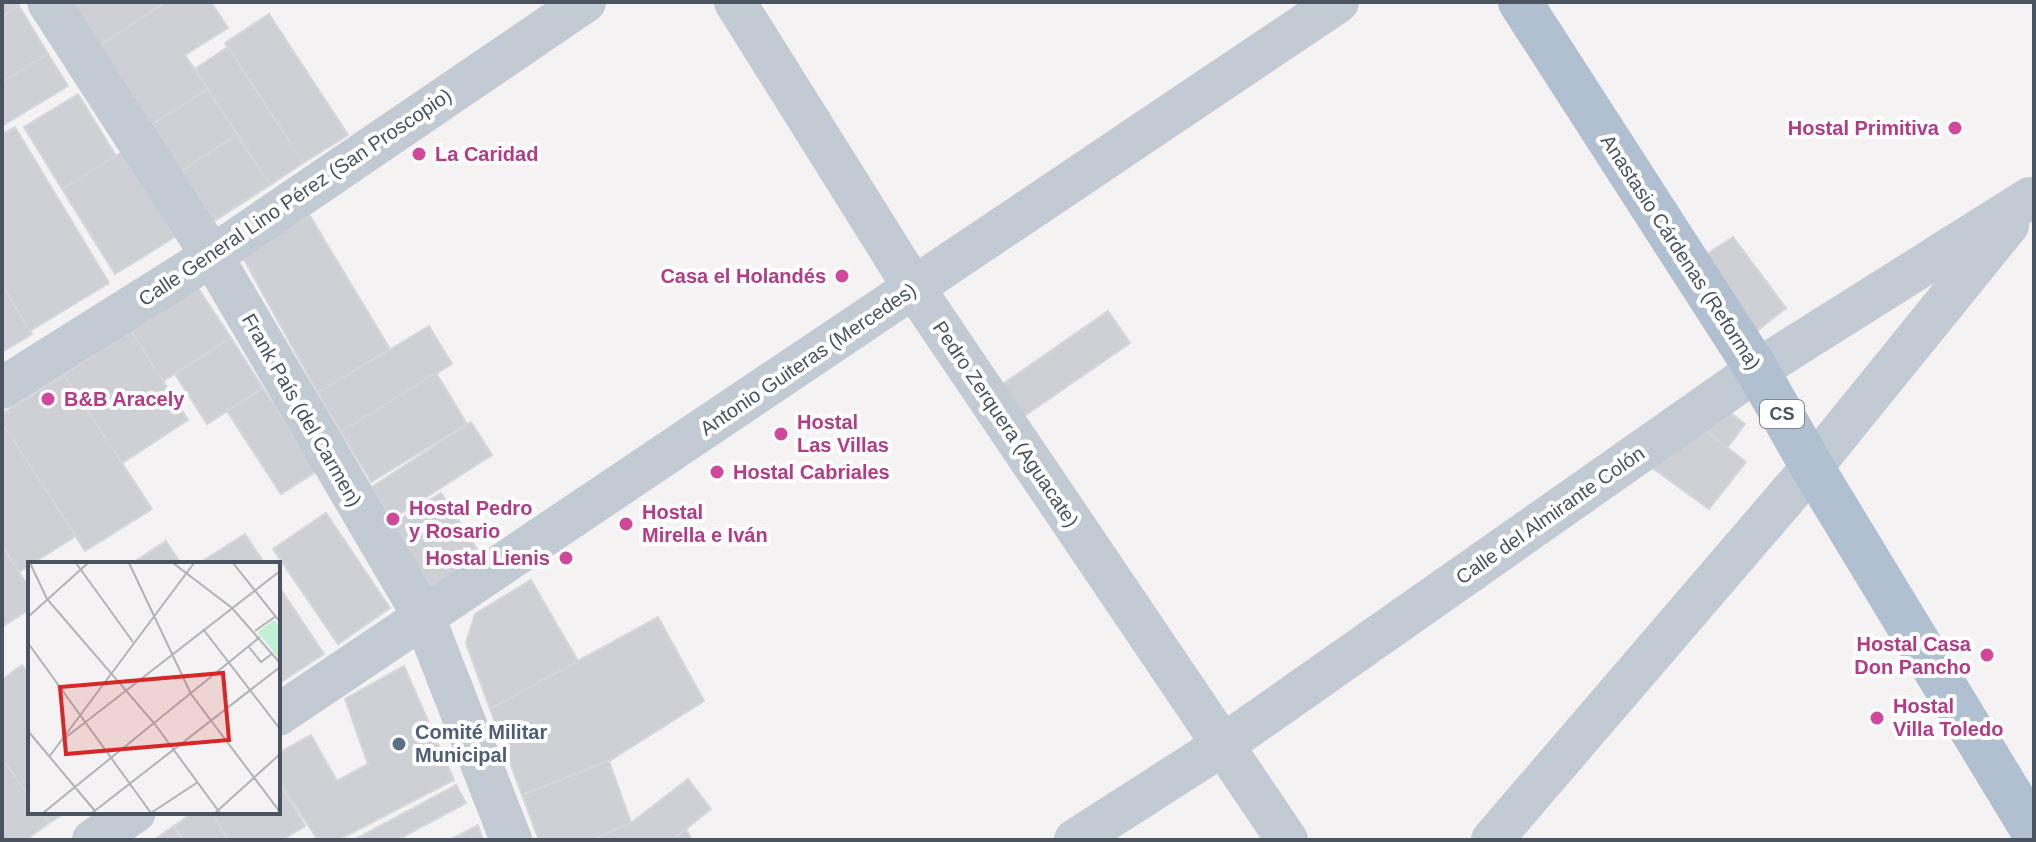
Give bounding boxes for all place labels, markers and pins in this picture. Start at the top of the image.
place label: Hostal Primitiva [1788,117,1940,139]
marker: Hostal Primitiva [1946,119,1964,137]
place label: La Caridad [435,143,538,165]
marker: La Caridad [410,145,428,163]
place label: Casa el Holandés [660,265,826,287]
marker: Casa el Holandés [833,267,851,285]
place label: B&B Aracely [64,388,185,410]
marker: B&B Aracely [39,390,57,408]
place label: Hostal Las Villas [797,411,889,456]
marker: Hostal Las Villas [772,425,790,443]
place label: Hostal Cabriales [733,461,890,483]
marker: Hostal Cabriales [708,463,726,481]
place label: Hostal Pedro y Rosario [409,497,532,542]
place label: Hostal Mirella e Iván [642,501,768,546]
marker: Hostal Pedro y Rosario [384,510,402,528]
marker: Hostal Mirella e Iván [617,515,635,533]
place label: Hostal Lienis [426,547,550,569]
marker: Hostal Lienis [557,549,575,567]
place label: Hostal Casa Don Pancho [1854,633,1972,678]
marker: Hostal Casa Don Pancho [1978,646,1996,664]
place label: Hostal Villa Toledo [1893,695,2003,740]
marker: Hostal Villa Toledo [1868,709,1886,727]
place label: Comité Militar Municipal [415,721,547,766]
marker: Comité Militar Municipal [390,735,408,753]

